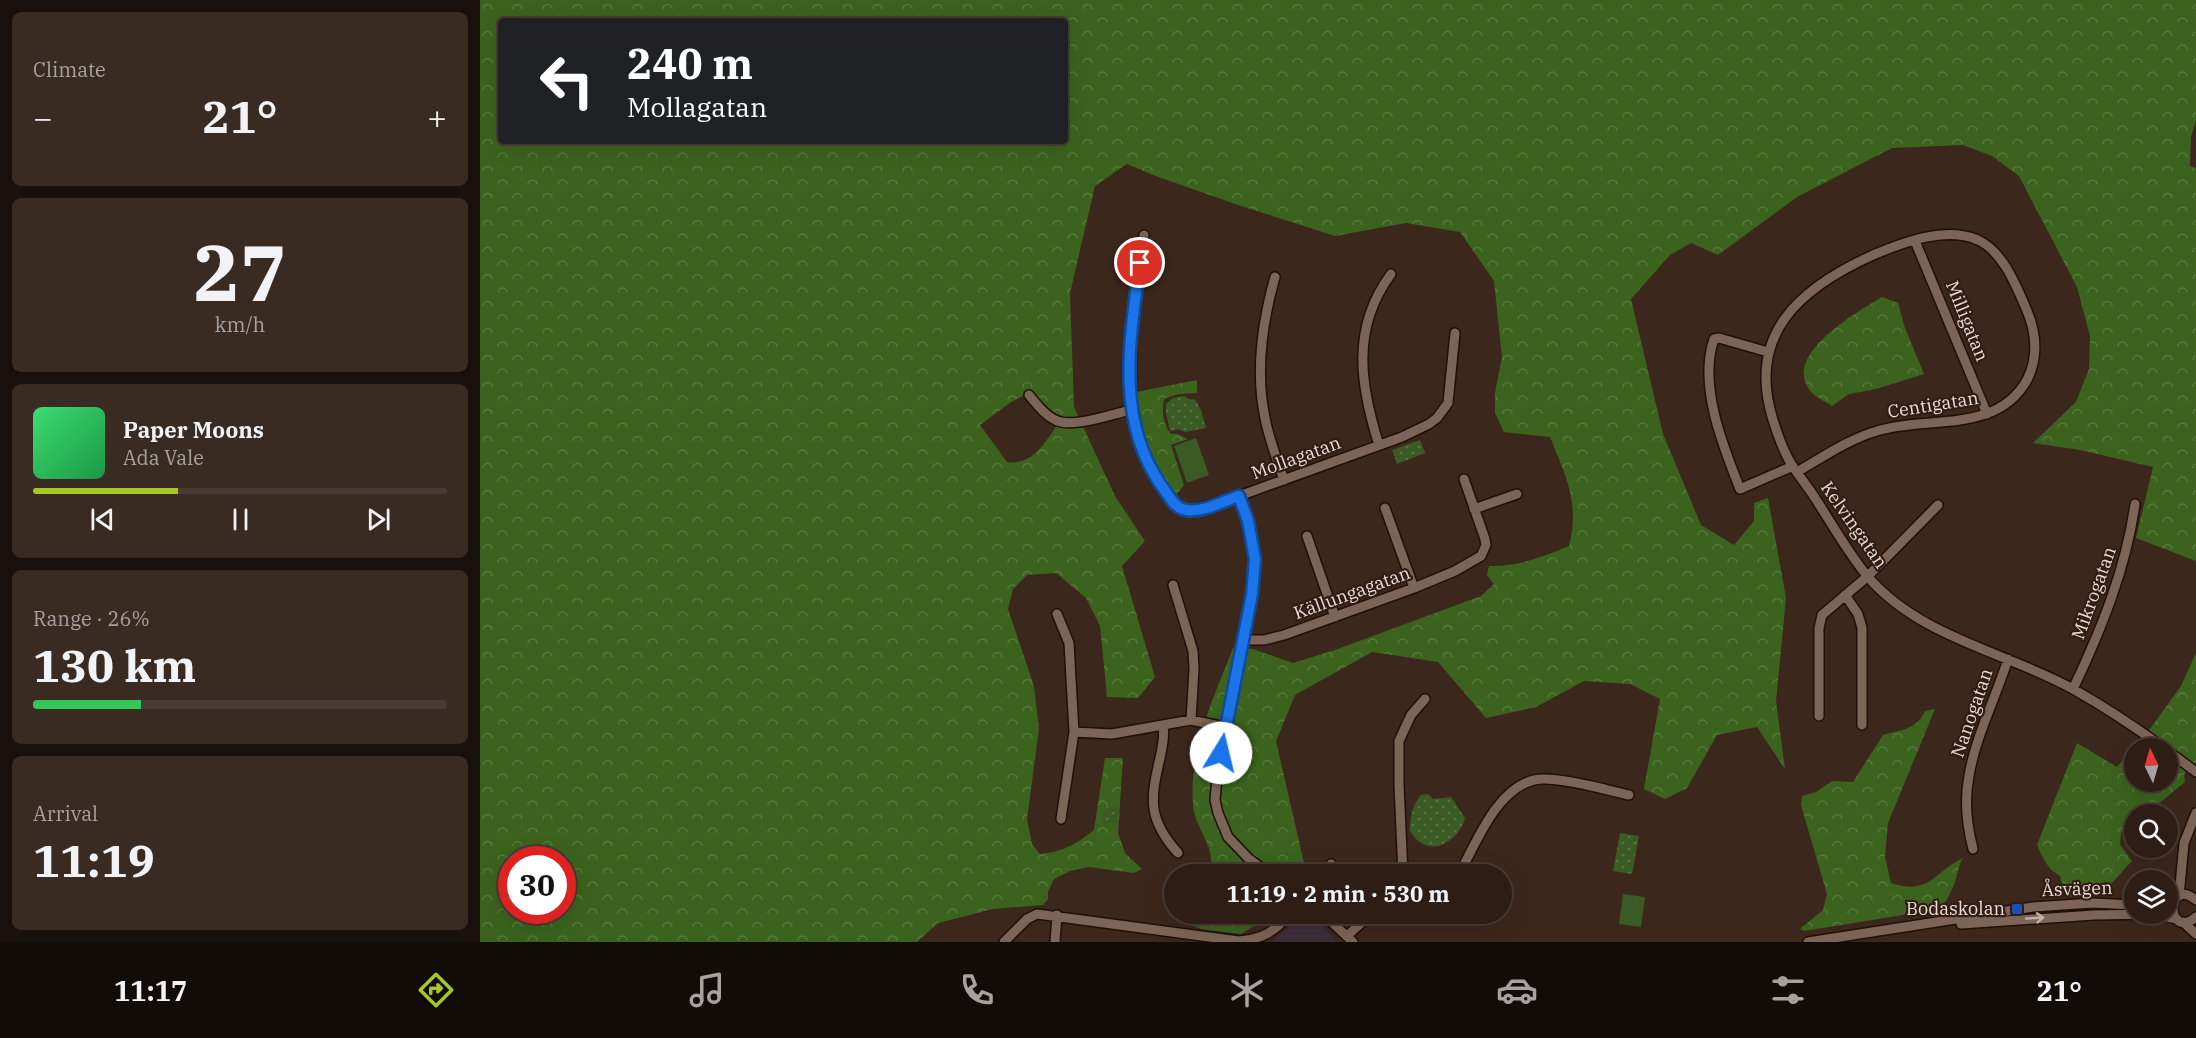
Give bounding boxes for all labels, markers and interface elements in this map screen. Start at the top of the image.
text: 240 m [627,36,753,91]
icon: left [528,42,606,120]
text: Climate [33,56,106,83]
text: 21° [202,87,278,145]
text: Mollagatan [627,89,767,124]
text: − [33,96,53,139]
text: + [427,96,447,139]
text: 27 [193,221,287,322]
pin [1114,237,1165,288]
icon: arrive [1123,246,1156,279]
street label: Milligatan [1941,277,1994,364]
text: km/h [215,311,265,338]
street label: Centigatan [1886,386,1980,423]
text: Paper Moons [123,415,264,444]
street label: Mollagatan [1248,431,1344,484]
text: Ada Vale [123,444,204,471]
street label: Kelvingatan [1816,477,1893,573]
icon: previous [86,503,119,536]
icon: pause [224,503,257,536]
icon: next [362,503,395,536]
street label: Mikrogatan [2066,543,2121,642]
street label: Källungagatan [1290,561,1413,624]
text: Range · 26% [33,605,150,632]
text: 130 km [33,636,196,694]
street label: Nanogatan [1946,665,1997,760]
position arrow [1189,721,1253,785]
north arrow [2124,738,2178,792]
map controls [2124,738,2178,924]
text: Arrival [33,800,98,827]
button: search [2124,804,2178,858]
text: 11:19 [33,831,155,889]
speed limit sign: 30 [498,846,576,924]
button: layers [2124,870,2178,924]
street label: Åsvägen [2041,875,2113,901]
text: 11:19 · 2 min · 530 m [1226,879,1450,908]
place label: Bodaskolan [1906,897,2005,920]
marker: Bodaskolan [2010,902,2024,916]
one-way arrow [2024,912,2044,923]
icon: directions [415,969,457,1011]
icon: music [686,969,728,1011]
icon: phone [956,969,998,1011]
icon: climate [1226,969,1268,1011]
icon: car [1496,969,1538,1011]
icon: filters [1767,969,1809,1011]
text: 11:17 [114,973,187,1008]
text: 21° [2037,973,2082,1008]

